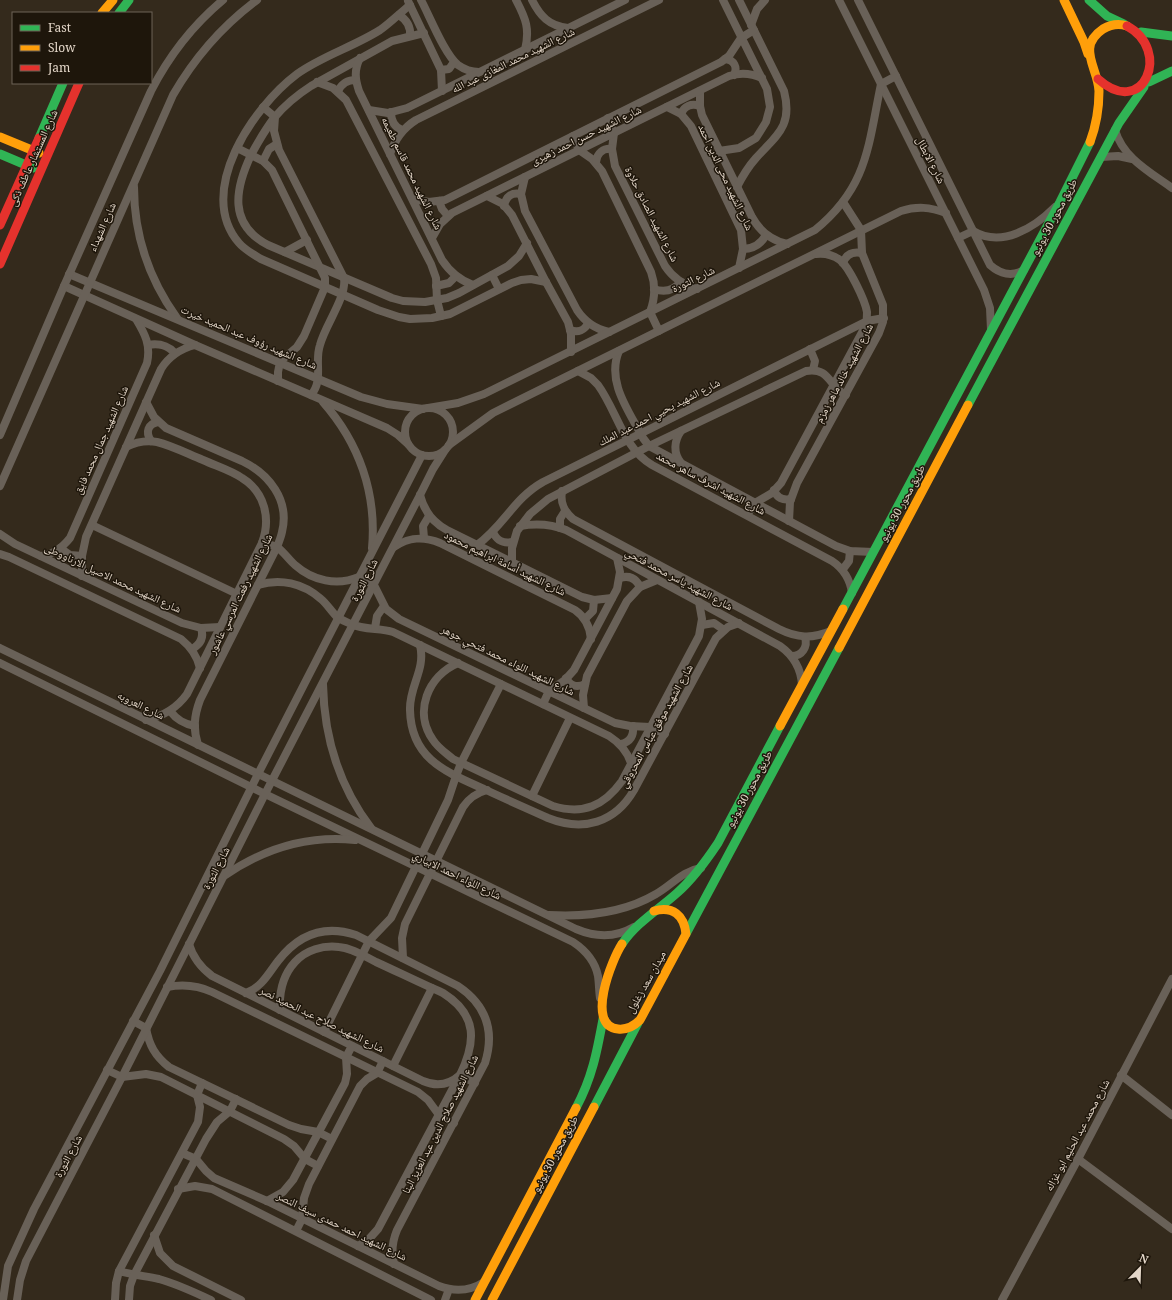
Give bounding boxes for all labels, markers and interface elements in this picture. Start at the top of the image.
legend [12,12,152,84]
text: Fast [48,19,71,40]
street label: شارع الشهيد محمد المغازى عبد الله [449,23,579,100]
text: Slow [48,39,76,60]
text: Jam [47,59,70,80]
street label: شارع الشهيد حسن احمد زهيرى [528,101,645,171]
street label: شارع المستشار عاطف ذكى [4,107,64,210]
street label: شارع الشهيد محمد قاسم طعيمه [375,114,446,234]
street label: شارع الشهيد محى الدين احمد [692,121,758,234]
street label: شارع الابطال [910,134,950,188]
street label: شارع الشهيد الصادق حلاوة [618,164,683,266]
street label: طريق محور 30 يونيو [1027,176,1084,260]
street label: شارع الشهداء [84,200,123,255]
street label: شارع الثورة [669,262,719,299]
street label: شارع الشهيد رؤوف عبد الحميد خيرت [177,301,320,376]
street label: شارع الشهيد خالد ماهر زمزم [811,320,880,427]
street label: شارع الشهيد يحيي احمد عبد الملك [595,374,724,452]
street label: شارع الشهيد جمال محمد فايق [70,383,135,498]
street label: شارع الشهيد اشرف ساهر محمد [652,447,769,521]
street label: طريق محور 30 يونيو [875,462,932,546]
street label: شارع الشهيد أسامة ابراهيم محمود [440,527,569,602]
street label: شارع الشهيد رفعت المرسي عاشور [203,531,279,659]
street label: شارع الشهيد محمد الاصيل الارناووطى [41,539,184,620]
street label: شارع الشهيد ياسر محمد فتحي [621,544,736,617]
street label: شارع الثورة [346,556,384,606]
street label: شارع الشهيد اللواء محمد فتحي جوهر [436,620,577,702]
street label: شارع الشهيد موفق عباس المحروقي [615,661,699,792]
street label: شارع العروبه [114,687,167,726]
street label: طريق محور 30 يونيو [722,748,779,832]
street label: شارع الثورة [198,844,236,894]
street label: شارع اللواء احمد الابياري [409,847,504,906]
street label: ميدان سعد زغلول [622,948,672,1018]
street label: شارع الشهيد صلاح عبد الحميد نصر [255,981,387,1059]
street label: شارع الشهيد صلاح الدين عبد العزيز البنا [398,1052,485,1198]
street label: شارع محمد عبد الحليم ابو غزاله [1041,1076,1116,1195]
street label: طريق محور 30 يونيو [528,1113,585,1197]
street label: شارع الثورة [50,1132,89,1182]
street label: شارع الشهيد احمد حمدى سيف النصر [272,1187,410,1267]
north arrow [1120,1248,1160,1288]
text: N [1136,1250,1151,1271]

